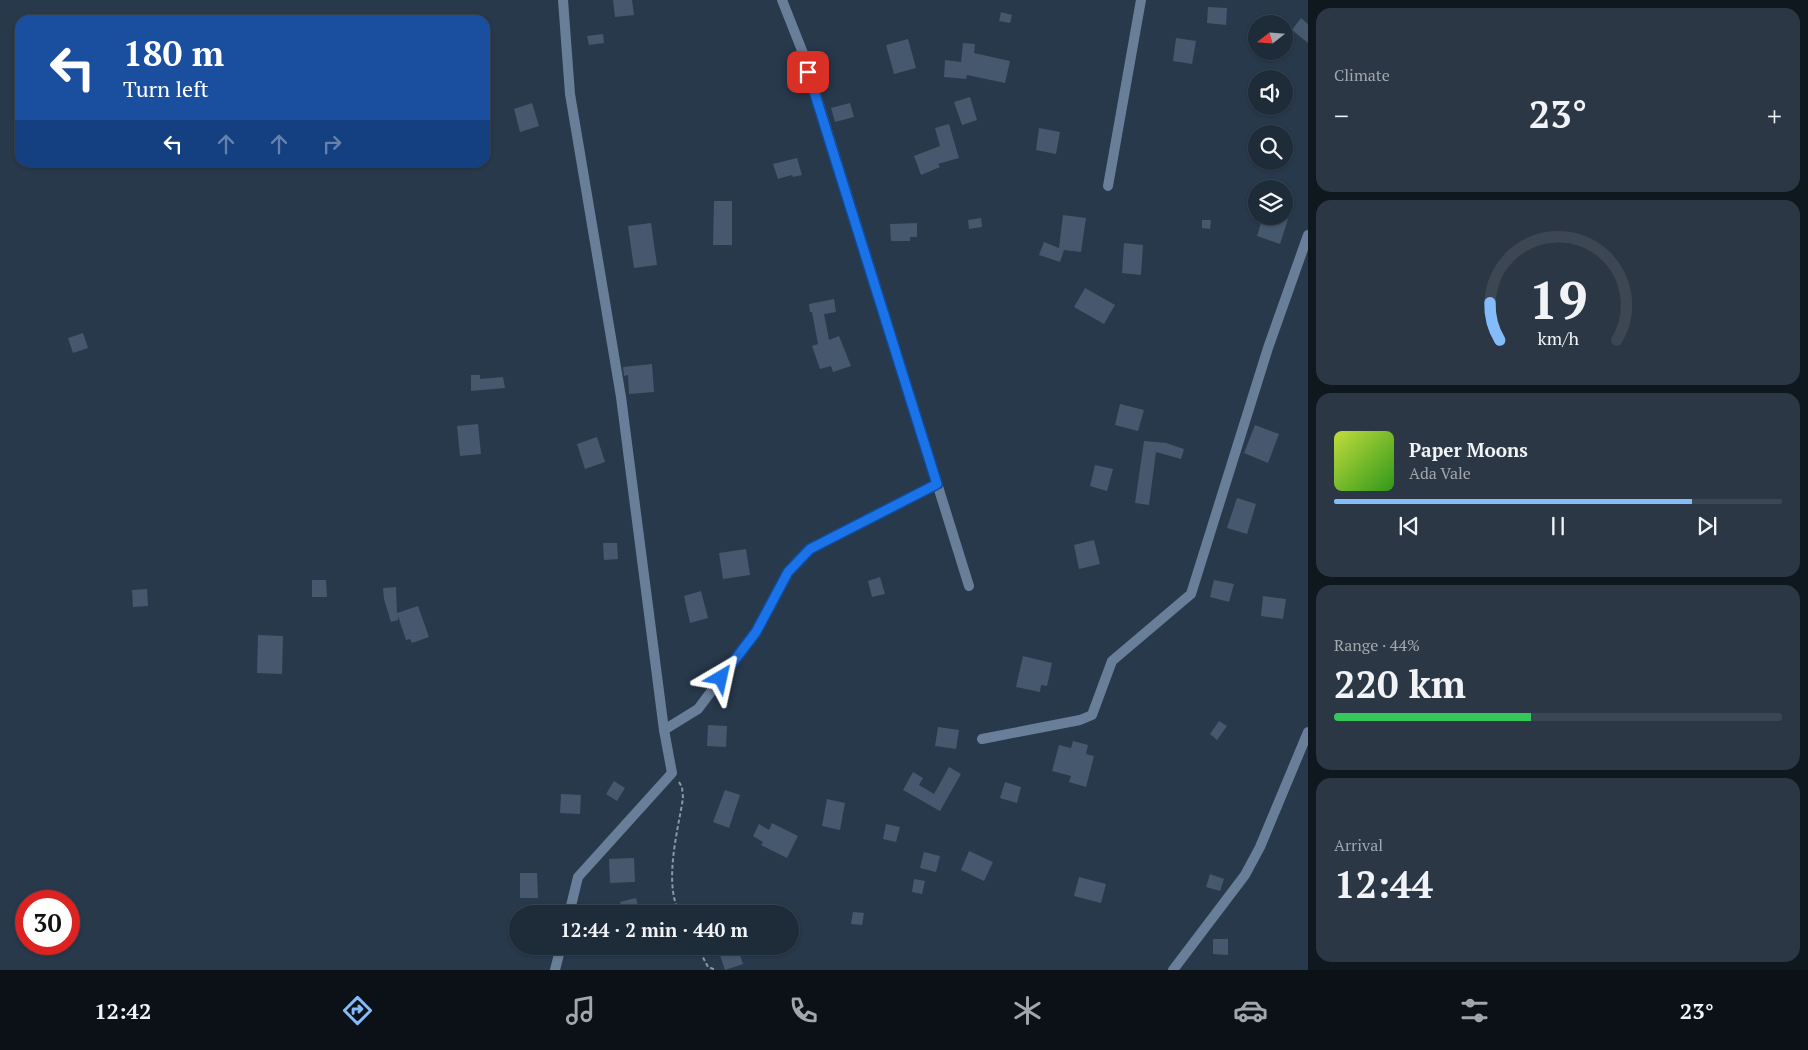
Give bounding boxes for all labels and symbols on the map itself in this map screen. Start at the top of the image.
north arrow [1248,15,1292,60]
pin [787,51,829,93]
position arrow [694,651,746,703]
speed limit sign: 30 [15,890,80,955]

